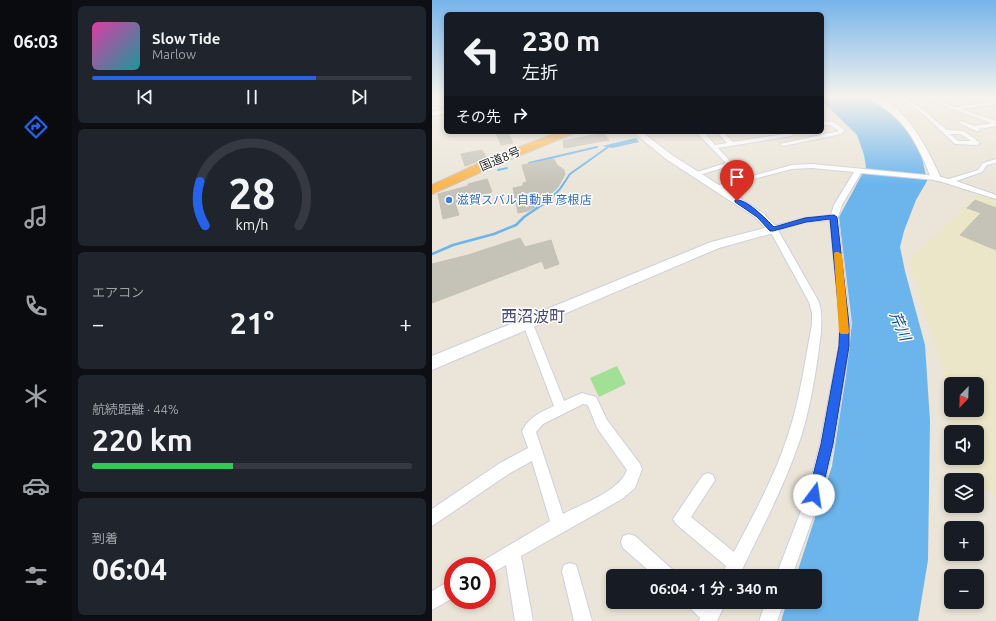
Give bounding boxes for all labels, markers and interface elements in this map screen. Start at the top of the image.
text: 230 m [522,25,600,56]
icon: left [456,28,508,80]
text: Slow Tide [152,30,220,47]
text: 06:03 [13,31,59,51]
text: Marlow [152,47,196,61]
text: 左折 [522,62,558,82]
icon: previous [134,86,156,108]
icon: pause [241,86,263,108]
icon: next [348,86,370,108]
icon: right [509,104,531,126]
text: その先 [456,108,501,125]
icon: directions [22,113,50,141]
street label: 国道8号 [478,144,522,173]
pin [720,160,754,201]
icon: arrive [726,166,748,188]
text: 28 [229,169,275,216]
place label: 滋賀スバル自動車 彦根店 [457,193,592,206]
marker: 滋賀スバル自動車 彦根店 [444,195,454,205]
icon: music [22,203,50,231]
text: km/h [236,216,268,232]
text: エアコン [92,285,144,299]
icon: phone [22,292,50,320]
text: 21° [230,306,274,340]
district label: 西沼波町 [501,307,565,325]
water label: 芹川 [887,309,915,345]
text: − [92,311,104,336]
text: + [400,311,412,336]
north arrow [944,377,984,417]
map controls [944,377,984,609]
icon: climate [22,382,50,410]
text: 航続距離 · 44% [92,402,179,416]
text: 220 km [92,423,193,457]
button: sound [944,425,984,465]
icon: car [22,472,50,500]
button: layers [944,473,984,513]
position arrow [793,474,835,516]
button: + [944,521,984,561]
text: 到着 [92,531,118,545]
text: 06:04 [92,552,167,586]
speed limit sign: 30 [444,557,496,609]
icon: filters [22,562,50,590]
button: − [944,569,984,609]
text: 06:04 · 1 分 · 340 m [650,580,778,597]

